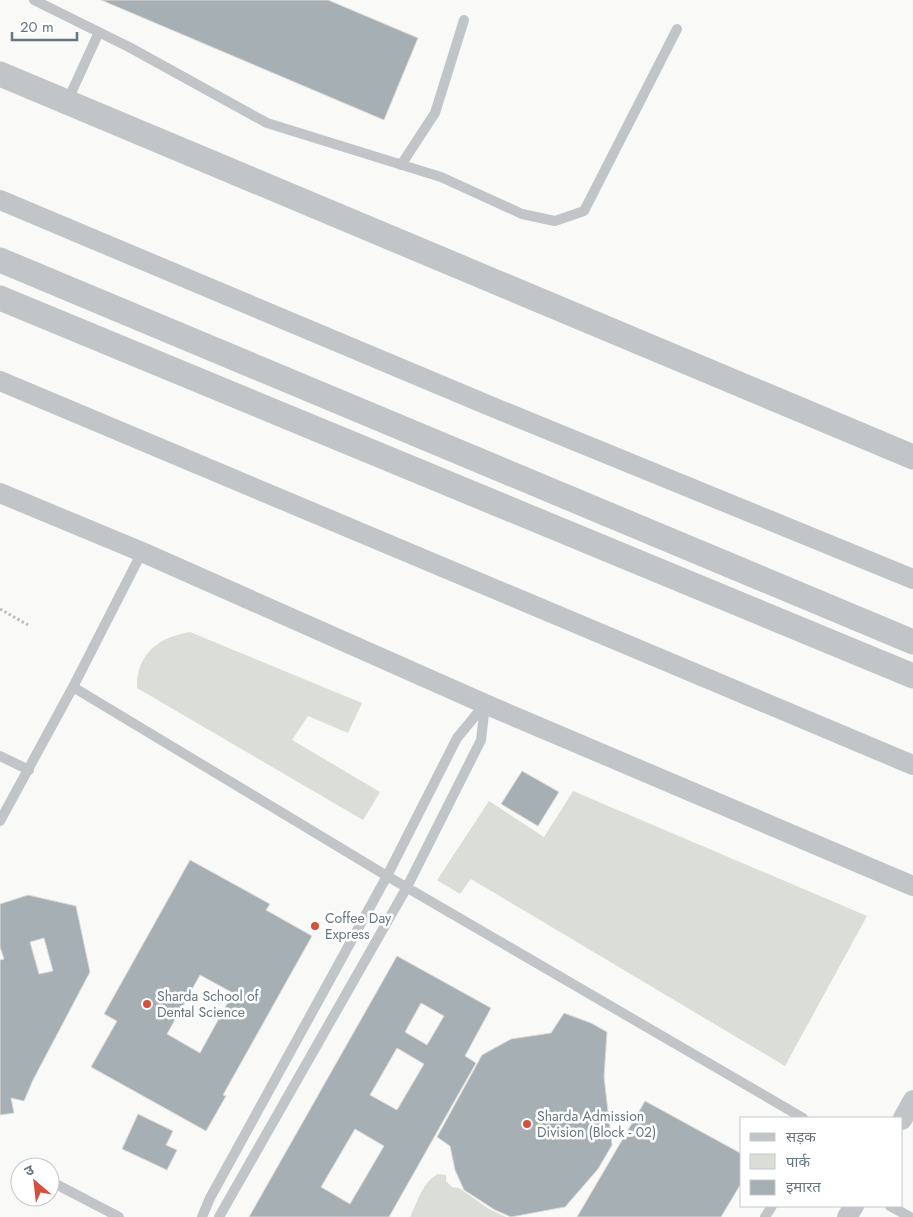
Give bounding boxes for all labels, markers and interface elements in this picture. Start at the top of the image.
scale bar [12,10,78,42]
text: 20 m [20,16,54,38]
place label: Coffee Day Express [325,908,392,944]
marker: Coffee Day Express [309,920,321,932]
place label: Sharda School of Dental Science [157,986,260,1022]
marker: Sharda School of Dental Science [141,998,153,1010]
place label: Sharda Admission Division (Block - 02) [537,1106,656,1142]
legend [740,1117,903,1207]
marker: Sharda Admission Division (Block - 02) [521,1118,533,1130]
text: सड़क [786,1126,816,1148]
text: पार्क [786,1151,810,1173]
north arrow [10,1157,60,1207]
text: उ [21,1159,38,1181]
text: इमारत [786,1176,821,1198]

